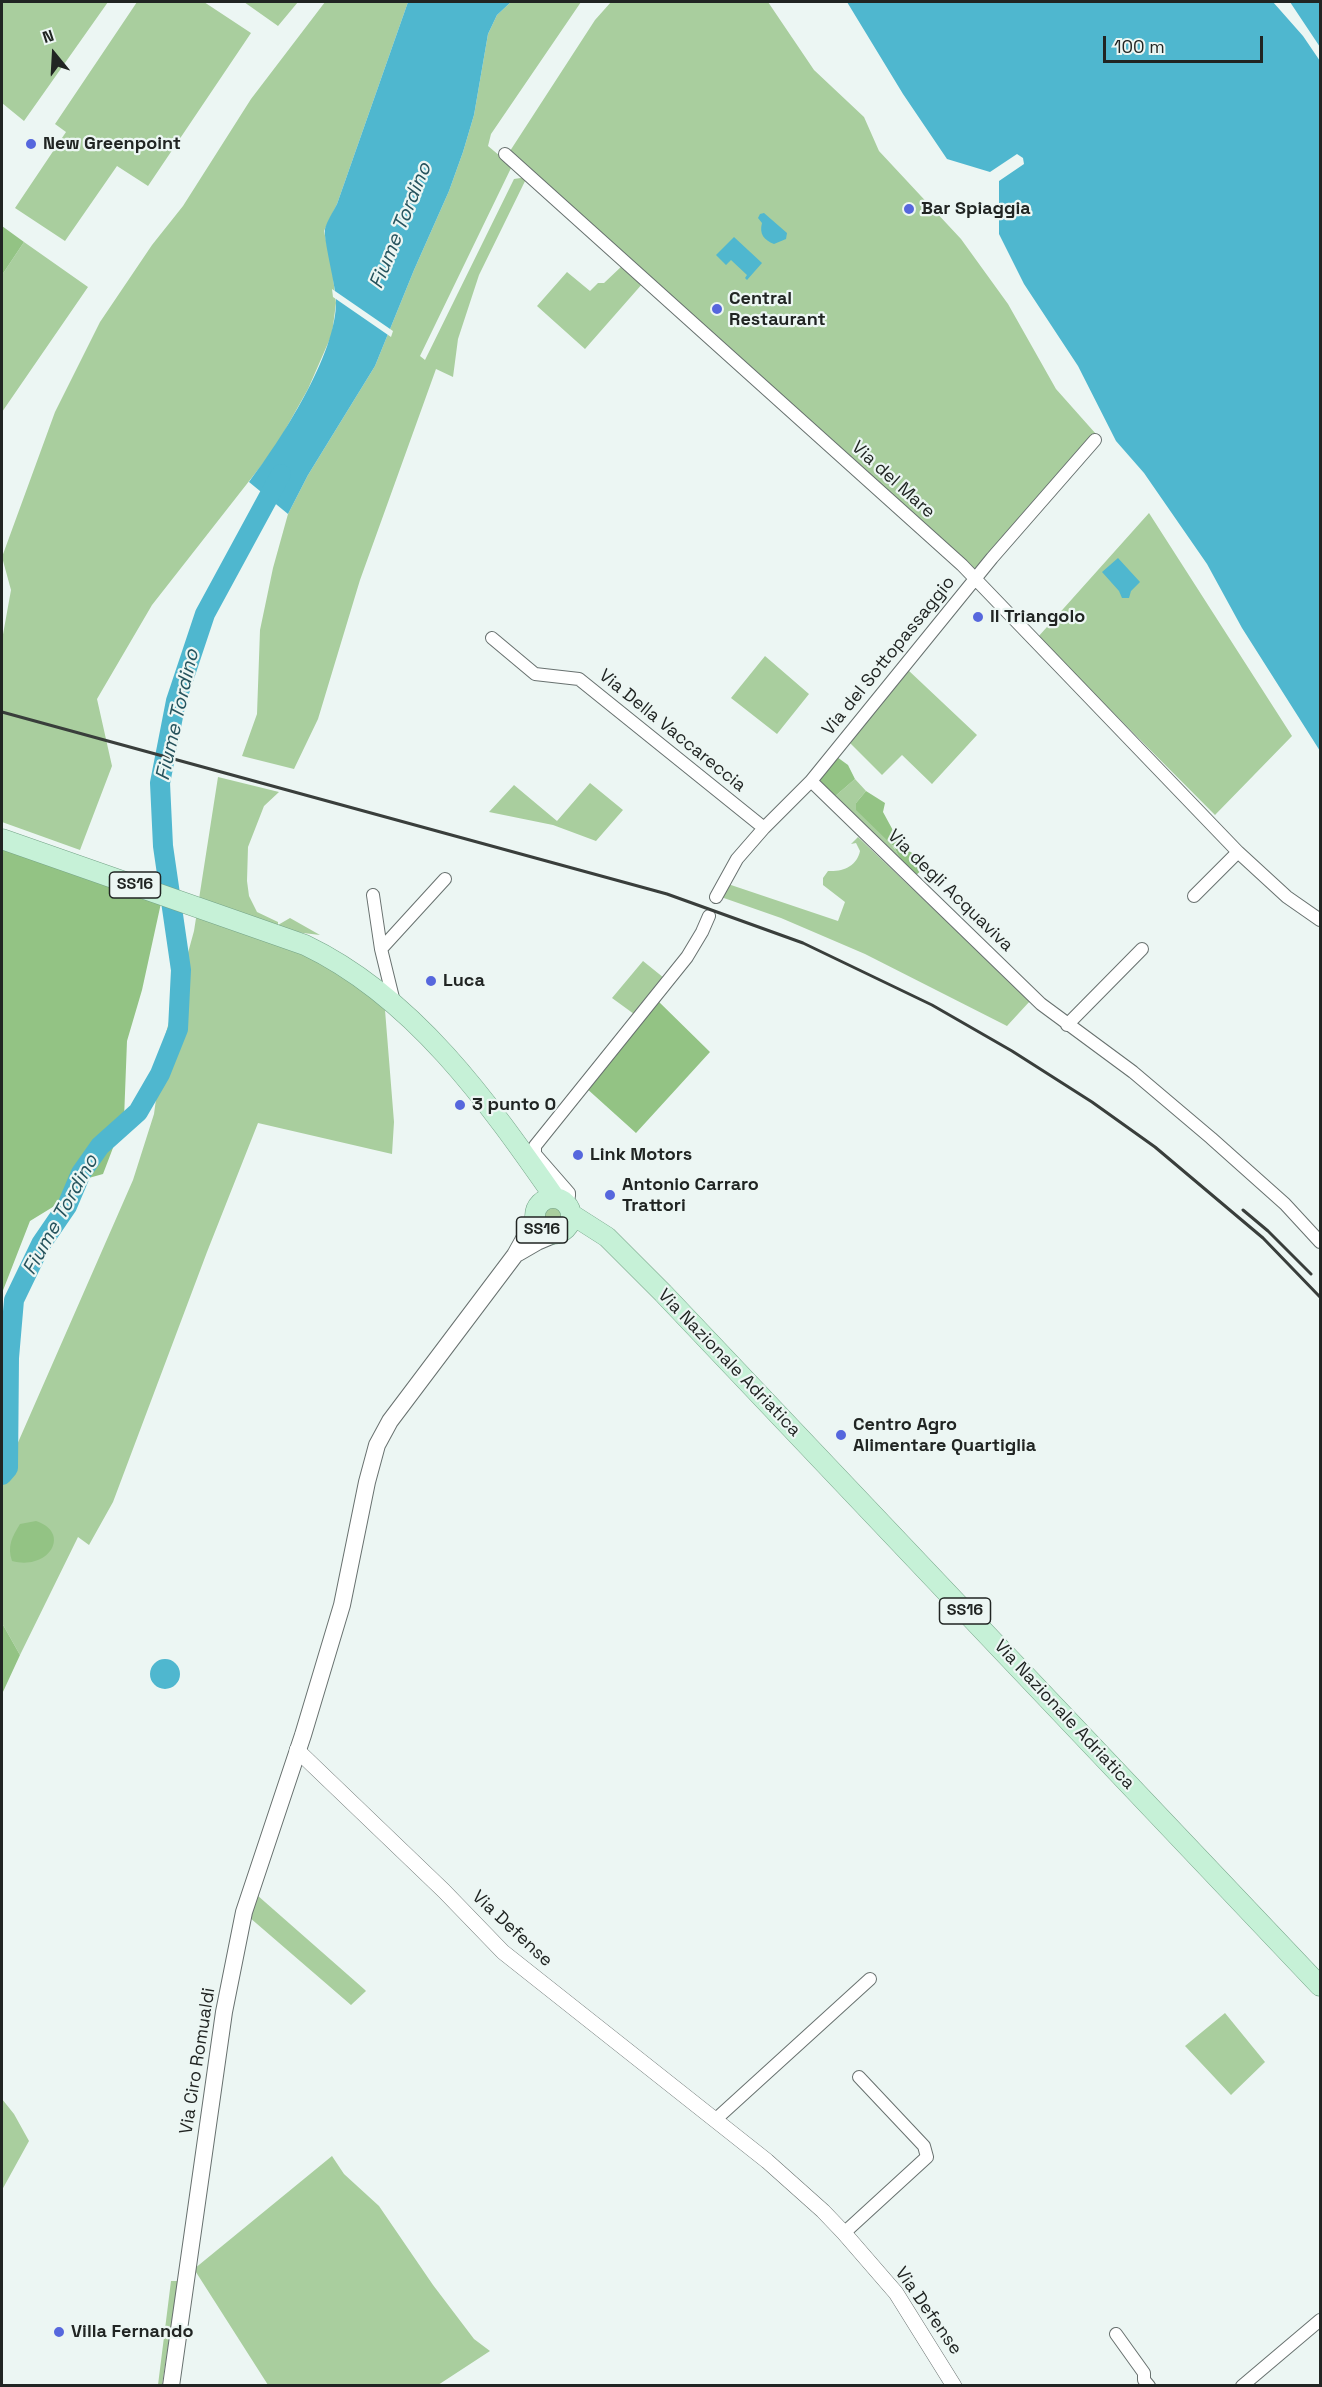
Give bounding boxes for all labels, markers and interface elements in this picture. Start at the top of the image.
north arrow [24,24,84,84]
scale bar [1106,24,1266,62]
text: N [40,25,57,48]
text: 100 m [1114,35,1165,58]
place label: New Greenpoint [43,133,181,155]
marker: New Greenpoint [24,137,38,151]
water label: Fiume Tordino [365,159,437,293]
place label: Bar Spiaggia [921,198,1031,220]
marker: Bar Spiaggia [902,202,916,216]
place label: Central Restaurant [729,288,826,330]
marker: Central Restaurant [710,302,724,316]
street label: Via del Mare [847,437,939,523]
street label: Via del Sottopassaggio [818,572,960,740]
place label: Il Triangolo [990,606,1085,628]
marker: Il Triangolo [971,610,985,624]
water label: Fiume Tordino [151,647,205,783]
street label: Via Della Vaccareccia [594,665,750,797]
street label: Via degli Acquaviva [883,825,1017,957]
road number: SS16 [110,872,160,898]
place label: Luca [443,970,485,992]
marker: Luca [424,974,438,988]
place label: 3 punto 0 [472,1094,556,1116]
marker: 3 punto 0 [453,1098,467,1112]
place label: Link Motors [590,1144,692,1166]
marker: Link Motors [571,1148,585,1162]
water label: Fiume Tordino [18,1151,104,1279]
place label: Antonio Carraro Trattori [622,1174,759,1216]
marker: Antonio Carraro Trattori [603,1188,617,1202]
road number: SS16 [516,1217,568,1243]
street label: Via Nazionale Adriatica [653,1285,805,1441]
place label: Centro Agro Alimentare Quartiglia [853,1414,1036,1456]
marker: Centro Agro Alimentare Quartiglia [834,1428,848,1442]
road number: SS16 [940,1598,990,1624]
street label: Via Nazionale Adriatica [989,1636,1139,1794]
street label: Via Defense [467,1886,557,1972]
street label: Via Ciro Romualdi [176,1986,220,2136]
street label: Via Defense [890,2263,966,2359]
place label: Villa Fernando [71,2321,194,2343]
marker: Villa Fernando [52,2325,66,2339]

